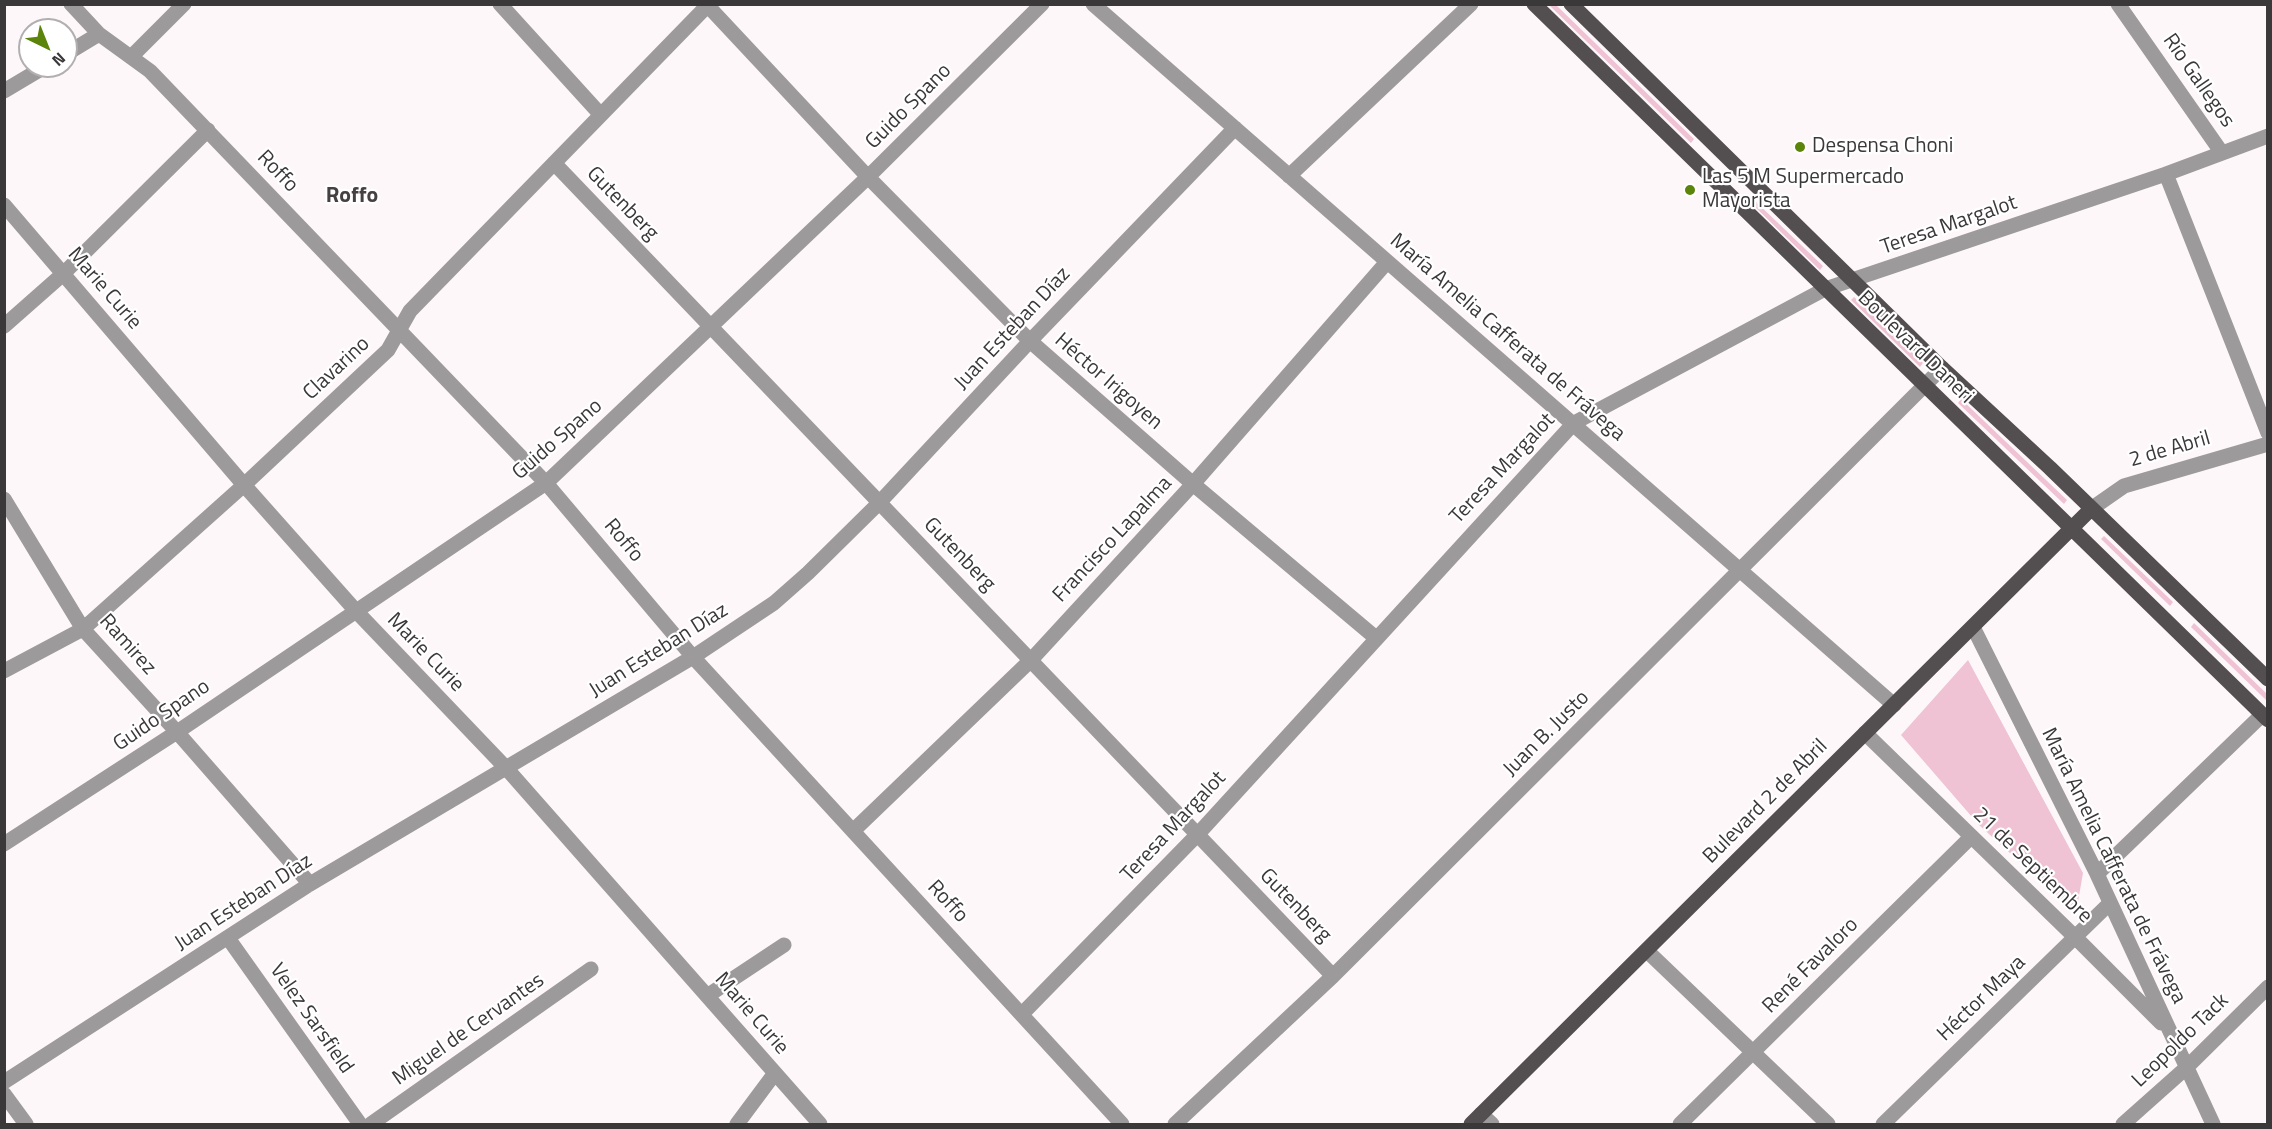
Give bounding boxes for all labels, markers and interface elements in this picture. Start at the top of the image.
north arrow [18,18,78,78]
street label: Río Gallegos [2157,29,2239,133]
text: N [47,47,71,72]
street label: Guido Spano [861,59,957,155]
place label: Despensa Choni [1812,134,1953,160]
marker: Despensa Choni [1793,140,1807,154]
street label: Roffo [251,146,303,198]
street label: Gutenberg [581,162,663,246]
place label: Las 5 M Supermercado Mayorista [1702,165,1904,215]
marker: Las 5 M Supermercado Mayorista [1683,183,1697,197]
district label: Roffo [326,184,378,210]
street label: Teresa Margalot [1878,191,2020,261]
street label: María Amelia Cafferata de Frávega [1384,229,1630,447]
street label: Marie Curie [62,243,146,335]
street label: Juan Esteban Díaz [950,262,1076,396]
street label: Boulevard Daneri [1852,286,1978,410]
street label: Héctor Irigoyen [1049,328,1167,436]
street label: Clavarino [299,332,375,406]
street label: Guido Spano [508,394,608,486]
street label: Teresa Margalot [1445,408,1561,530]
street label: 2 de Abril [2127,426,2213,474]
street label: Francisco Lapalma [1048,472,1178,608]
street label: Gutenberg [918,513,1000,597]
street label: Roffo [598,514,648,568]
street label: Juan Esteban Díaz [585,598,733,704]
street label: Marie Curie [381,608,469,698]
street label: Ramirez [93,610,161,680]
street label: Guido Spano [109,675,215,757]
street label: Juan B. Justo [1499,686,1595,782]
street label: María Amelia Cafferata de Frávega [2035,724,2191,1008]
street label: Bulevard 2 de Abril [1699,735,1833,869]
street label: Teresa Margalot [1116,766,1232,888]
street label: 21 de Septiembre [1967,803,2097,929]
street label: Juan Esteban Díaz [171,849,317,957]
street label: Gutenberg [1254,864,1336,948]
street label: Roffo [921,876,973,928]
street label: René Favaloro [1758,913,1864,1019]
street label: Héctor Maya [1933,951,2031,1047]
street label: Velez Sarsfield [264,959,358,1079]
street label: Miguel de Cervantes [388,968,550,1092]
street label: Marie Curie [709,968,793,1060]
street label: Leopoldo Tack [2128,989,2234,1093]

